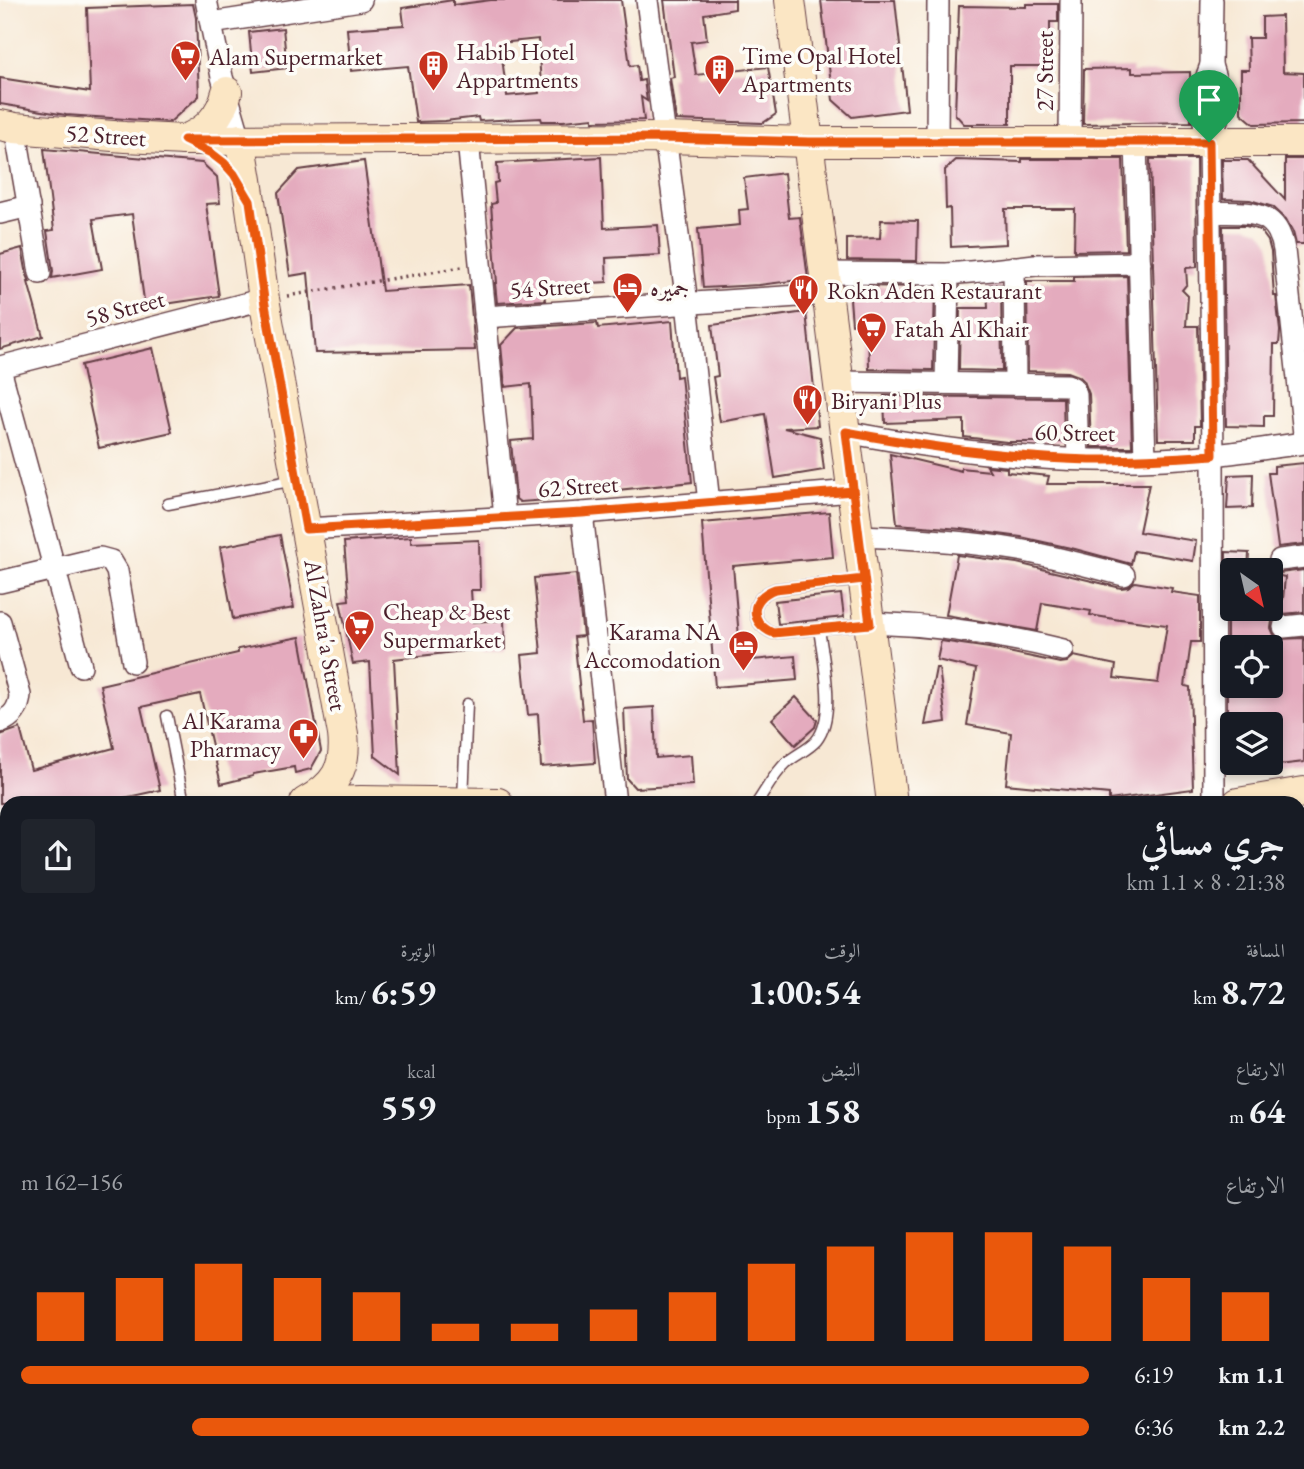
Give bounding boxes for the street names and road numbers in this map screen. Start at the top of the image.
street label: 27 Street [1029,30,1060,111]
street label: 52 Street [65,117,148,153]
street label: 54 Street [509,269,592,305]
street label: 58 Street [82,282,168,333]
street label: 60 Street [1034,416,1116,448]
street label: 62 Street [537,468,620,504]
street label: Al Zahra'a Street [297,556,355,714]

